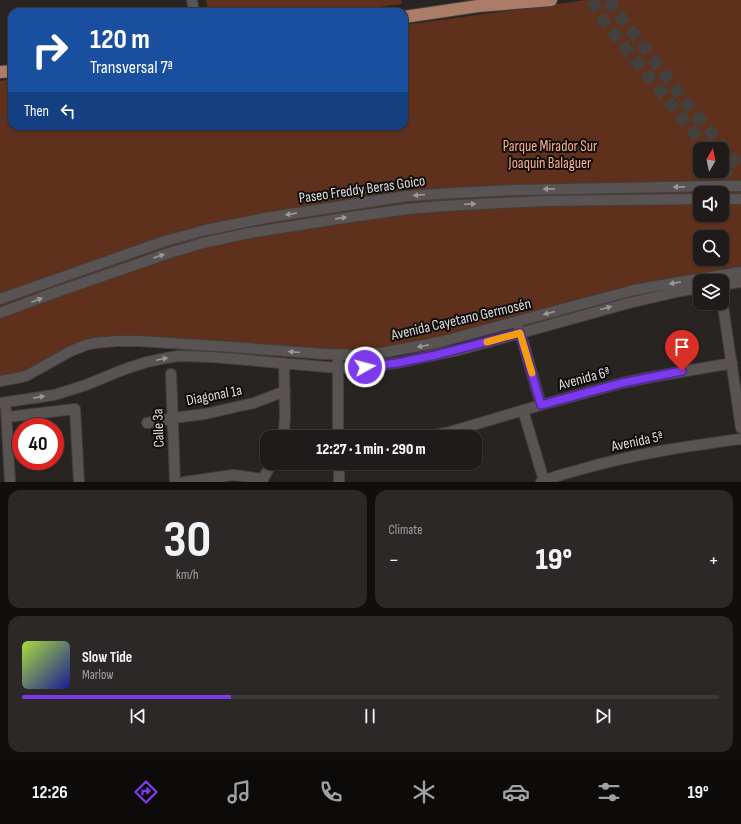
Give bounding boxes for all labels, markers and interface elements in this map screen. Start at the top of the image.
text: 120 m [90,23,150,56]
icon: right [24,24,76,76]
text: Transversal 7ª [90,57,173,78]
icon: left [57,100,79,122]
text: Then [24,102,49,121]
park label: Parque Mirador Sur Joaquín Balaguer [503,137,598,173]
north arrow [693,142,729,178]
map controls [693,142,729,310]
street label: Paseo Freddy Beras Goico [298,171,426,208]
one-way arrow [672,184,685,190]
one-way arrow [542,186,555,192]
button: sound [693,186,729,222]
one-way arrow [413,192,425,199]
one-way arrow [464,201,477,207]
one-way arrow [285,211,297,217]
one-way arrow [335,215,347,221]
button: search [693,230,729,266]
one-way arrow [154,253,166,259]
button: layers [693,274,729,310]
one-way arrow [669,280,681,286]
street label: Avenida Cayetano Germosén [388,294,533,345]
one-way arrow [31,296,43,302]
one-way arrow [600,305,613,311]
one-way arrow [542,310,554,316]
pin [665,330,699,371]
icon: arrive [671,336,693,358]
one-way arrow [417,343,429,349]
position arrow [344,346,386,388]
one-way arrow [287,348,300,355]
one-way arrow [156,355,169,361]
street label: Avenida 6ª [555,362,612,395]
street label: Diagonal 1a [184,381,244,410]
one-way arrow [32,394,45,400]
street label: Calle 3a [148,408,169,448]
speed limit sign: 40 [12,418,64,470]
street label: Avenida 5ª [609,427,665,456]
text: 12:27 · 1 min · 290 m [316,440,426,459]
text: 30 [163,509,211,572]
text: Climate [389,522,422,538]
text: 19° [535,542,572,578]
text: − [389,547,399,574]
text: + [708,547,719,574]
text: km/h [176,567,198,583]
text: Slow Tide [82,648,132,667]
text: Marlow [82,667,114,683]
icon: previous [127,705,149,727]
icon: pause [359,705,381,727]
icon: next [592,705,614,727]
icon: directions [132,778,160,806]
icon: music [225,778,253,806]
icon: phone [317,778,345,806]
icon: climate [410,778,438,806]
icon: car [502,778,530,806]
icon: filters [595,778,623,806]
text: 12:26 [32,782,68,803]
text: 19° [687,782,709,803]

